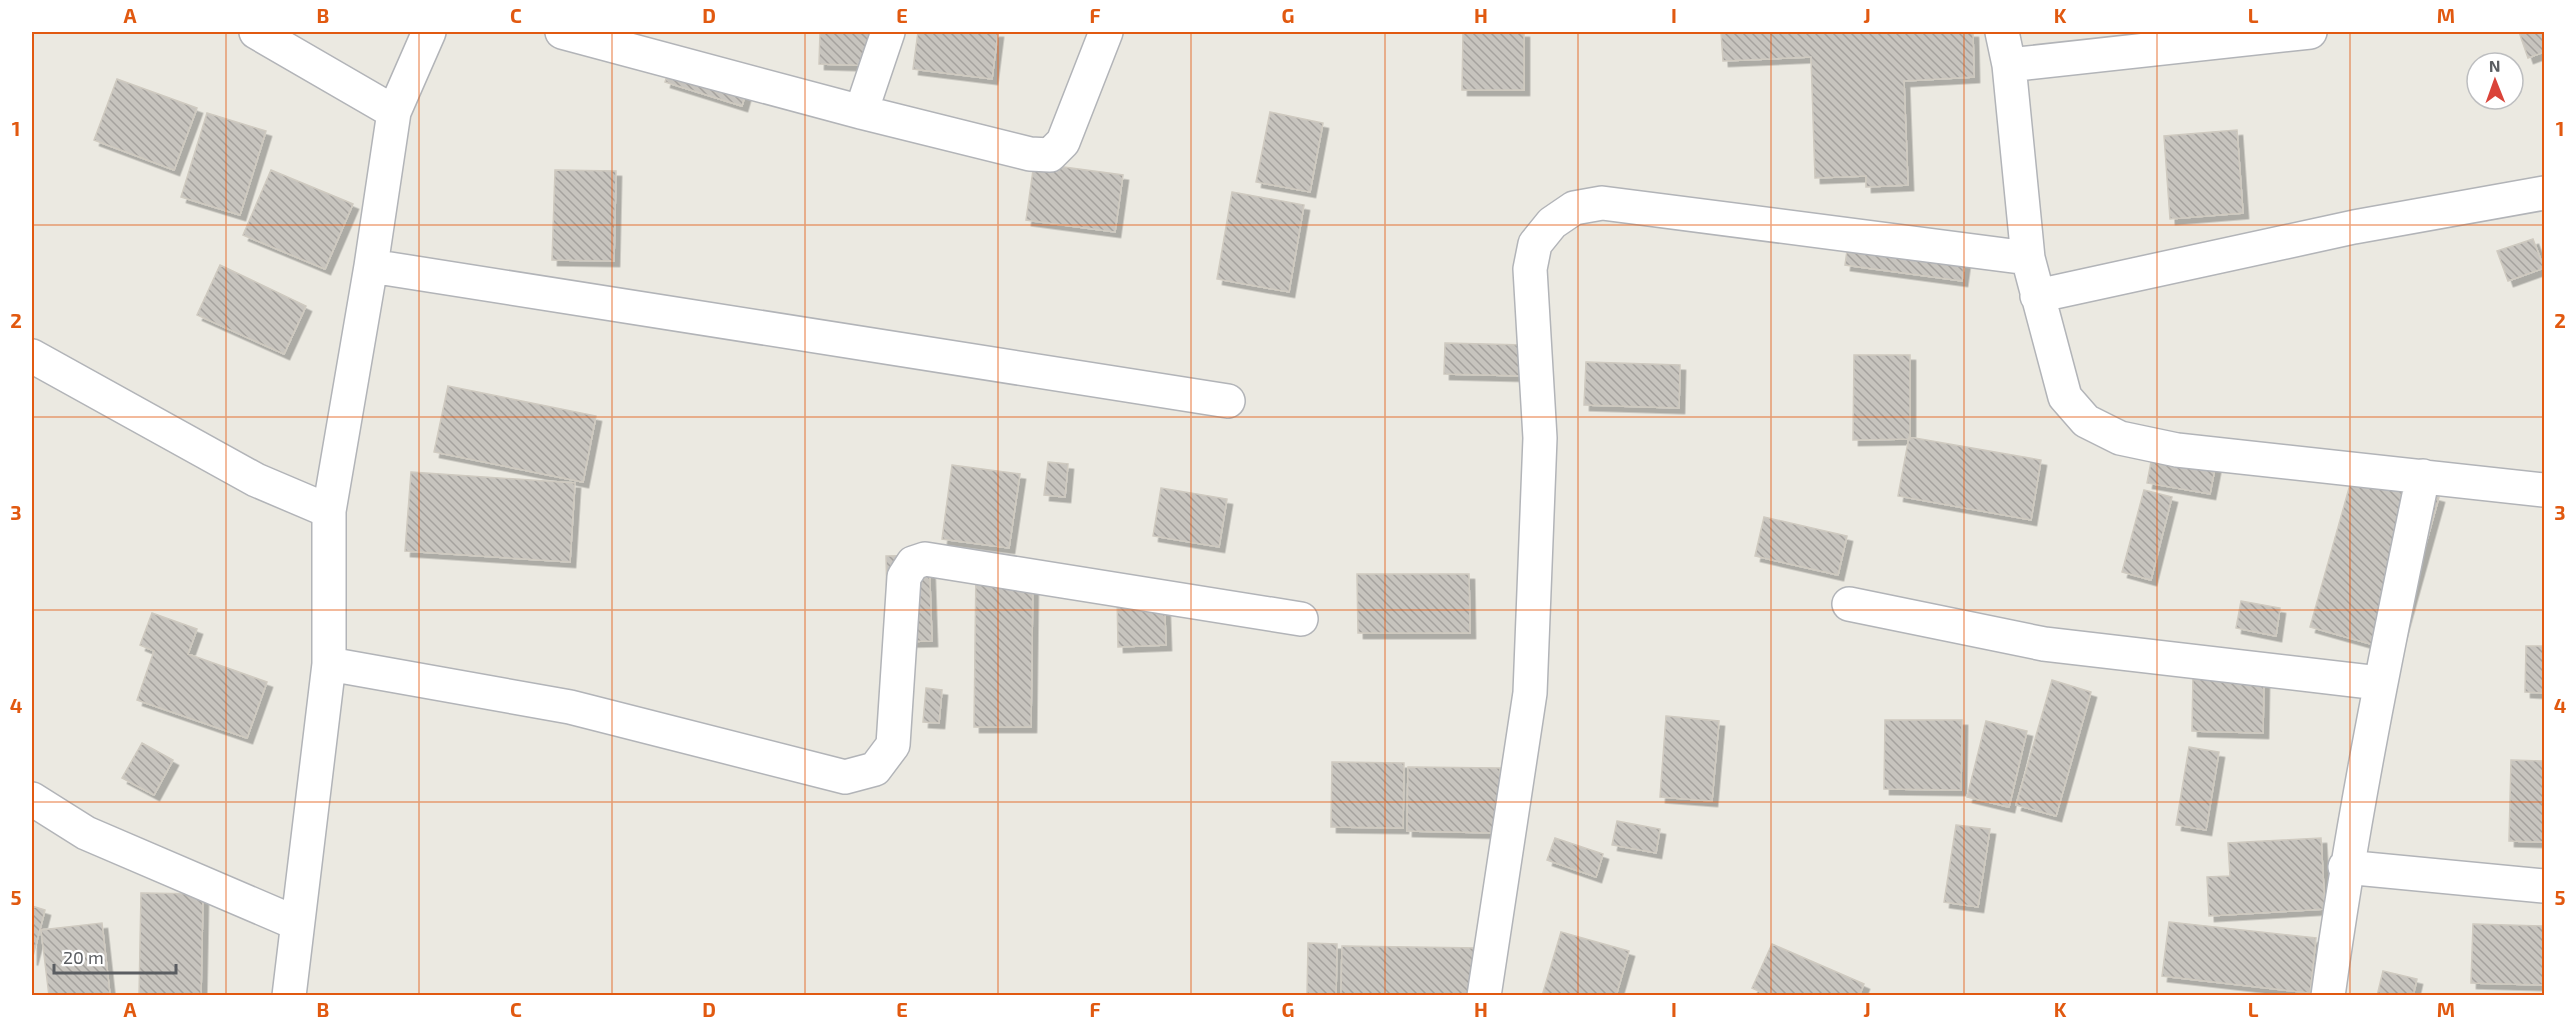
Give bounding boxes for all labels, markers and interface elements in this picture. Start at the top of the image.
text: A [123,3,137,27]
text: B [317,3,329,27]
text: C [510,3,522,27]
text: D [702,3,716,27]
text: E [896,3,908,27]
text: F [1089,3,1101,27]
text: G [1282,3,1294,27]
text: H [1474,3,1488,27]
text: I [1671,3,1677,27]
text: J [1863,3,1871,27]
text: K [2054,3,2067,27]
text: L [2248,3,2259,27]
text: M [2437,3,2455,27]
north arrow [2465,51,2525,111]
text: N [2489,56,2501,75]
text: 1 [12,116,20,140]
text: 1 [2556,116,2564,140]
text: 2 [10,308,22,332]
text: 2 [2554,308,2566,332]
text: 3 [10,500,22,524]
text: 3 [2554,500,2566,524]
text: 4 [10,693,23,717]
text: 4 [2554,693,2567,717]
text: 5 [10,885,22,909]
text: 5 [2554,885,2566,909]
scale bar [54,937,176,975]
text: 20 m [63,946,104,968]
text: A [123,997,137,1021]
text: B [317,997,329,1021]
text: C [510,997,522,1021]
text: D [702,997,716,1021]
text: E [896,997,908,1021]
text: F [1089,997,1101,1021]
text: G [1282,997,1294,1021]
text: H [1474,997,1488,1021]
text: I [1671,997,1677,1021]
text: J [1863,997,1871,1021]
text: K [2054,997,2067,1021]
text: L [2248,997,2259,1021]
text: M [2437,997,2455,1021]

